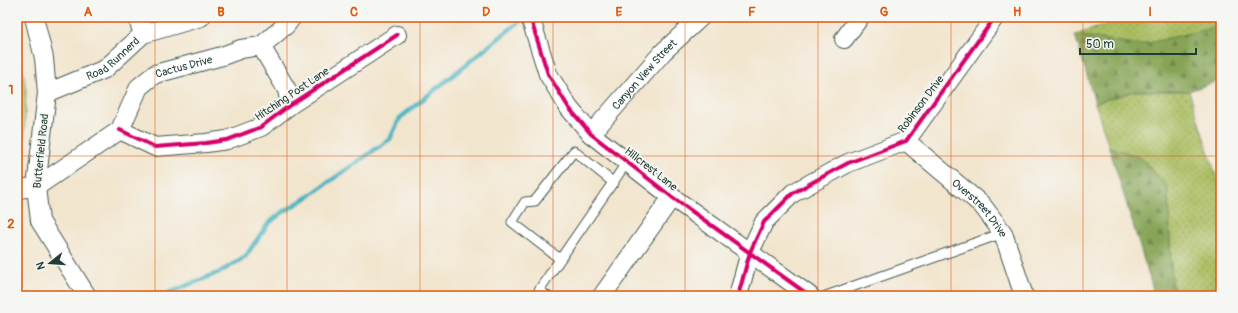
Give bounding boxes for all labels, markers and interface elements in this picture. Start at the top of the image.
text: A [84,4,93,20]
text: B [217,4,225,20]
text: C [350,4,358,20]
text: D [482,4,490,20]
text: E [616,4,623,20]
text: F [748,4,756,20]
text: G [880,4,889,20]
text: H [1013,4,1021,20]
text: I [1148,4,1152,20]
scale bar [1080,30,1196,56]
street label: Road Runnerd [84,34,142,83]
street label: Canyon View Street [609,36,680,112]
text: 50 m [1086,37,1114,52]
street label: Cactus Drive [154,52,214,80]
street label: Hitching Post Lane [252,64,332,124]
street label: Robinson Drive [895,72,947,135]
text: 1 [8,82,14,98]
street label: Butterfield Road [31,113,51,189]
street label: Hillcrest Lane [622,144,680,194]
street label: Overstreet Drive [949,176,1010,239]
text: 2 [7,216,15,232]
north arrow [30,243,70,283]
text: N [33,260,48,271]

